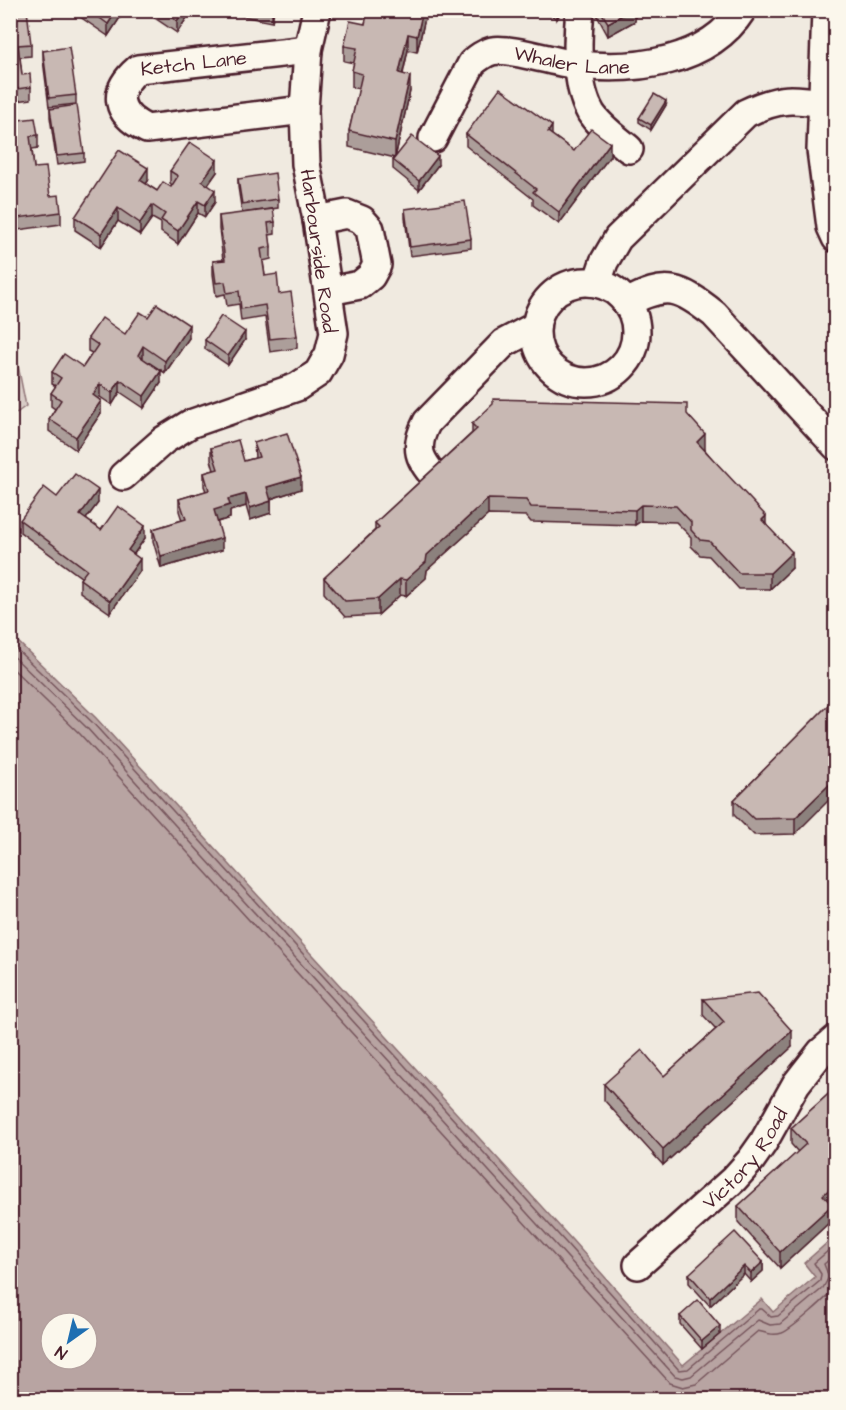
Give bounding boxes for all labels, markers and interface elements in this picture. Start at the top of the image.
street label: Whaler Lane [511,39,631,82]
street label: Ketch Lane [139,44,248,84]
street label: Harbourside Road [293,167,343,335]
street label: Victory Road [697,1103,795,1216]
north arrow [39,1311,99,1371]
text: N [51,1341,71,1365]

